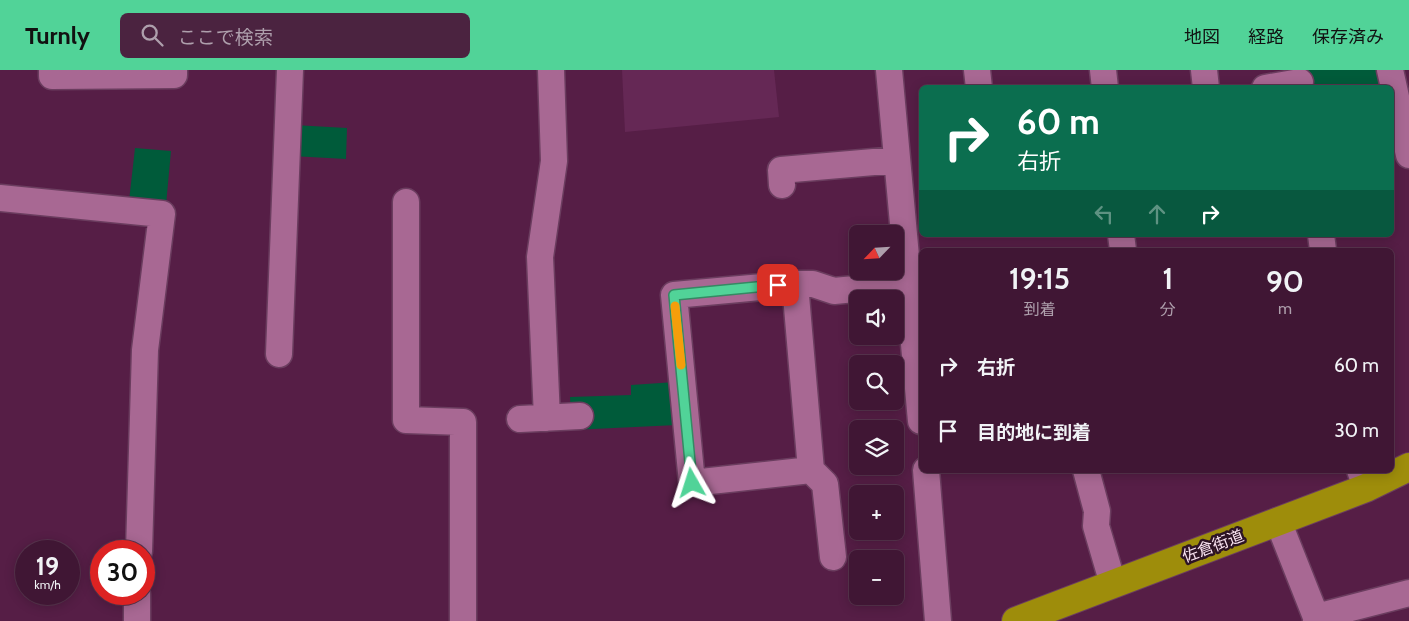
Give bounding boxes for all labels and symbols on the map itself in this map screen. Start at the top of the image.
north arrow [849,225,904,280]
pin [757,264,799,306]
position arrow [665,456,717,508]
street label: 佐倉街道 [1180,526,1246,566]
speed limit sign: 30 [90,540,155,605]

